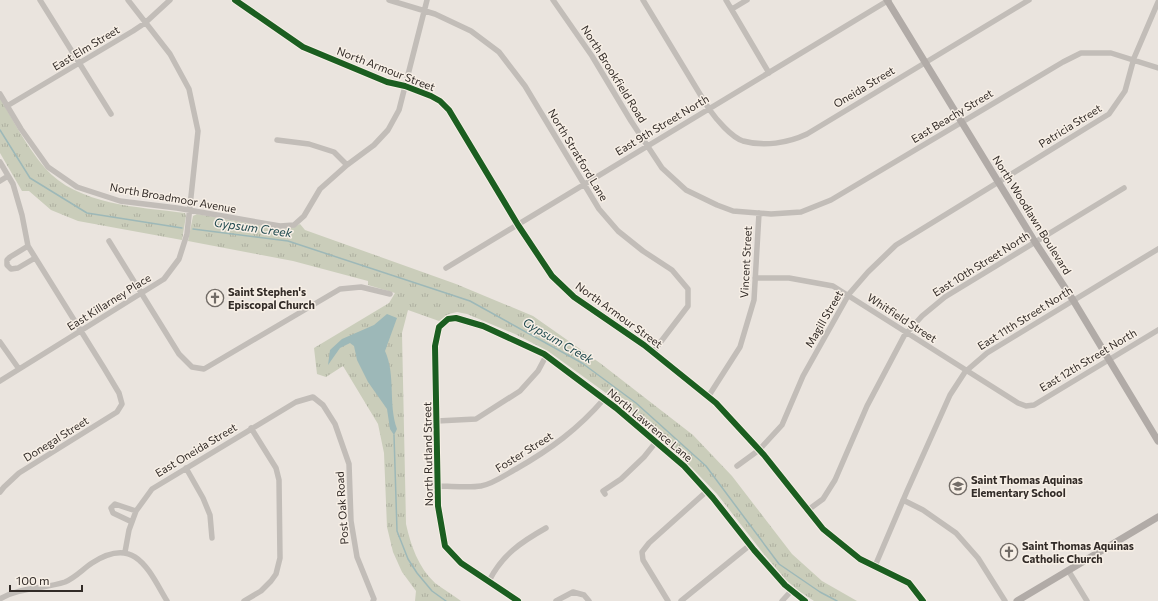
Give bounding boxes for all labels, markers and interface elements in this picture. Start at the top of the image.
street label: East Elm Street [50,22,122,73]
street label: North Brookfield Road [579,23,650,125]
street label: North Armour Street [335,44,438,93]
street label: Oneida Street [831,63,897,110]
street label: East Beachy Street [909,86,995,145]
street label: East 9th Street North [613,92,711,158]
street label: Patricia Street [1036,101,1104,150]
street label: North Stratford Lane [546,106,611,203]
street label: North Woodlawn Boulevard [990,153,1074,277]
street label: North Broadmoor Avenue [109,180,237,215]
water label: Gypsum Creek [213,215,294,239]
street label: Vincent Street [737,225,754,298]
street label: East 10th Street North [930,228,1032,299]
street label: East Killarney Place [64,270,153,333]
street label: North Armour Street [573,279,666,351]
street label: East 11th Street North [975,283,1075,352]
place label: Saint Stephen's Episcopal Church [228,285,315,311]
street label: Magill Street [802,287,845,350]
church icon: Saint Stephen's Episcopal Church [205,288,225,308]
street label: Whitfield Street [865,290,940,345]
water label: Gypsum Creek [521,314,596,366]
street label: East 12th Street North [1037,325,1139,394]
street label: North Lawrence Lane [605,385,696,464]
street label: North Rutland Street [420,401,435,506]
street label: Donegal Street [21,413,91,464]
street label: East Oneida Street [152,420,239,479]
street label: Foster Street [493,428,555,474]
street label: Post Oak Road [332,471,351,545]
place label: Saint Thomas Aquinas Elementary School [971,473,1083,499]
school or university icon: Saint Thomas Aquinas Elementary School [948,476,968,496]
place label: Saint Thomas Aquinas Catholic Church [1022,539,1134,565]
church icon: Saint Thomas Aquinas Catholic Church [999,542,1019,562]
scale bar [10,567,82,593]
text: 100 m [16,573,50,587]

